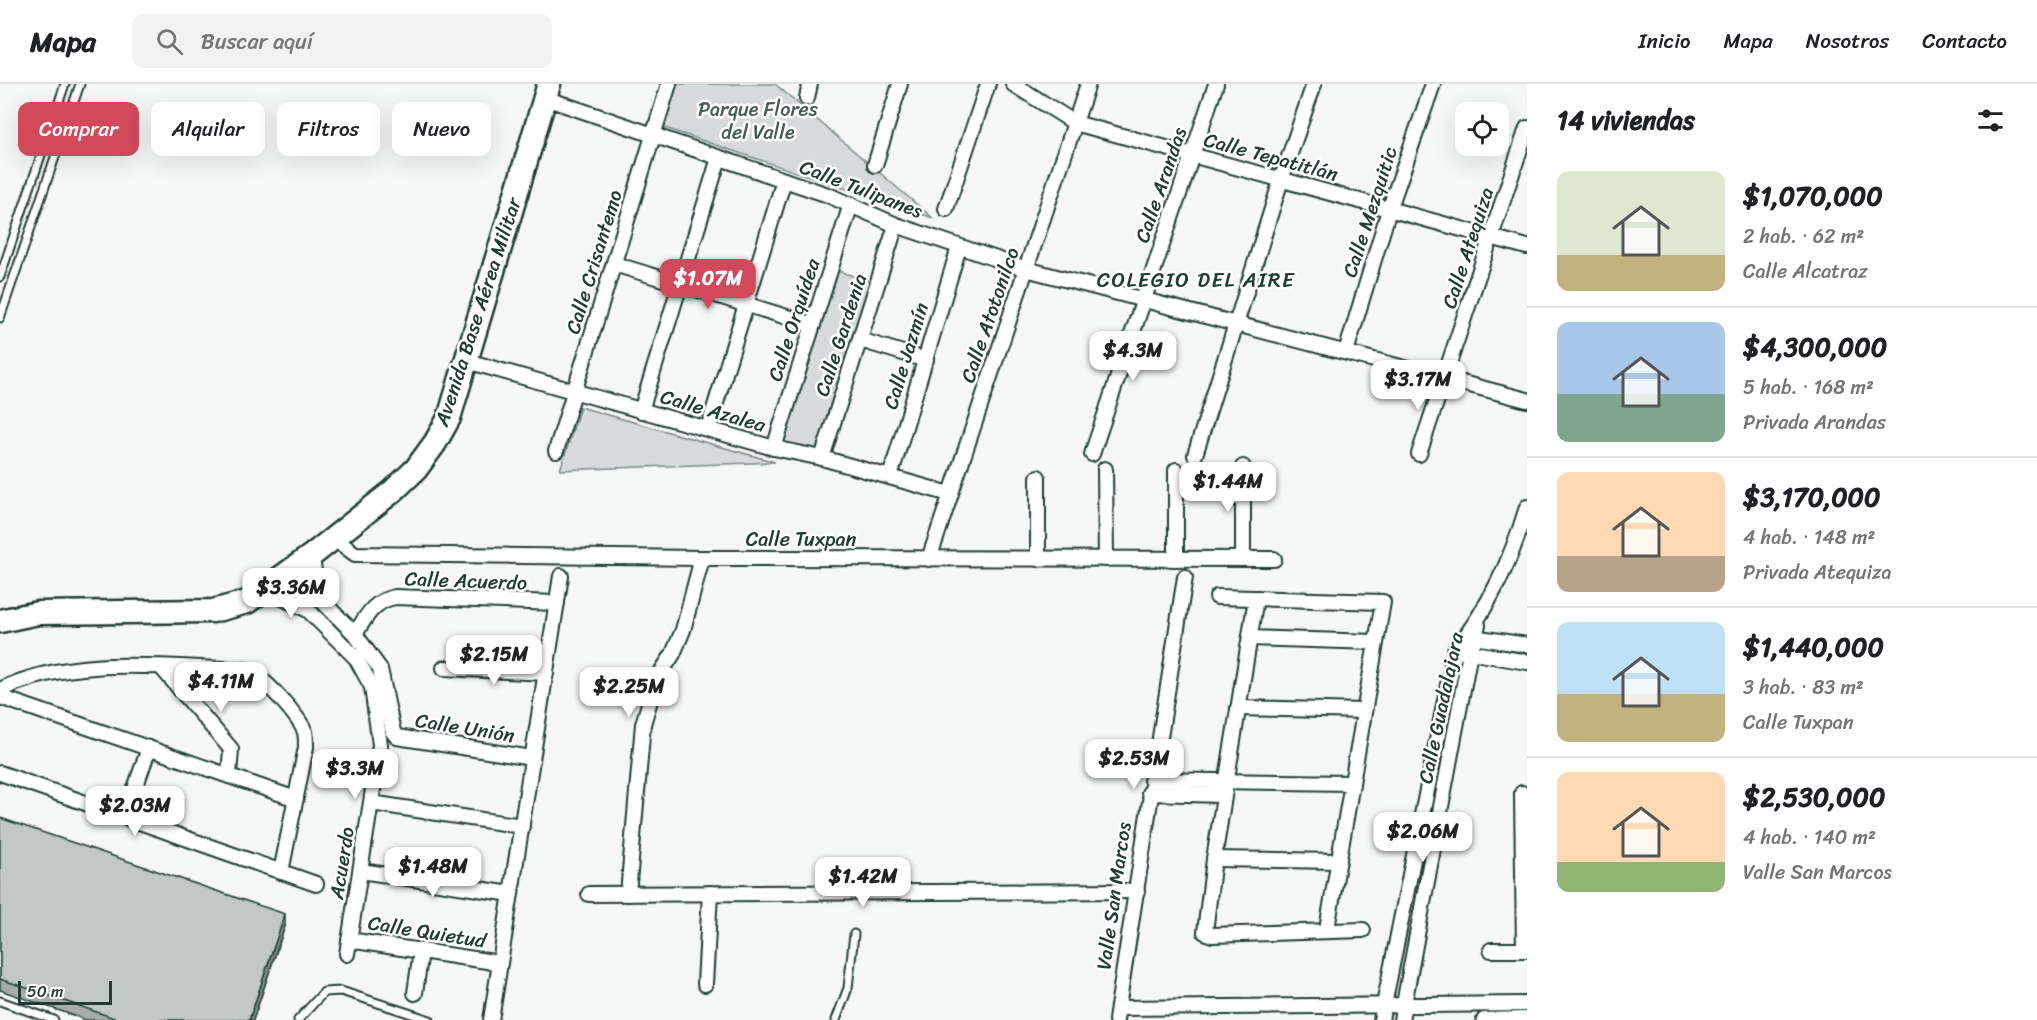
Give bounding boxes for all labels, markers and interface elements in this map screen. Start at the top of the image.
search box [132,14,552,68]
text: Mapa [30,17,96,66]
text: Buscar aquí [201,22,313,61]
text: Inicio [1638,22,1690,60]
text: Mapa [1723,22,1773,60]
text: Nosotros [1806,22,1889,60]
text: Contacto [1922,22,2007,60]
icon: search [153,25,186,58]
park label: Parque Flores del Valle [698,92,819,150]
text: 14 viviendas [1557,97,1695,143]
chip: Comprar [18,102,139,156]
chip: Alquilar [151,102,265,156]
chip: Filtros [277,102,380,156]
chip: Nuevo [392,102,491,156]
map controls [1455,102,1509,156]
button: locate [1455,102,1509,156]
icon: filters [1974,104,2007,137]
street label: Calle Arandas [1125,122,1197,248]
street label: Calle Tepatitlán [1200,122,1342,192]
street label: Calle Mezquitic [1332,142,1408,282]
street label: Calle Tulipanes [794,149,928,229]
text: $1,070,000 [1743,173,1883,219]
street label: Calle Atequiza [1432,183,1504,313]
street label: Calle Crisantemo [555,185,633,338]
street label: Avenida Base Aérea Militar [424,191,532,432]
icon: home [1605,195,1677,267]
text: 2 hab. · 62 m² [1743,219,1864,254]
street label: Calle Atotonilco [950,242,1030,387]
street label: Calle Orquídea [758,253,831,386]
text: Calle Alcatraz [1743,254,1868,289]
pin: $1.07M [659,259,757,310]
text: $1.07M [674,261,742,296]
district label: COLEGIO DEL AIRE [1097,261,1295,299]
street label: Calle Gardenia [805,269,877,401]
street label: Calle Jazmín [873,298,939,414]
text: $4,300,000 [1743,324,1887,370]
pin: $4.3M [1091,331,1175,382]
text: $4.3M [1103,333,1163,368]
icon: home [1605,346,1677,418]
pin: $3.17M [1369,360,1467,411]
text: $3.17M [1385,362,1451,397]
text: 5 hab. · 168 m² [1743,370,1874,405]
street label: Calle Azalea [656,379,771,443]
text: Privada Arandas [1743,405,1886,440]
pin: $1.44M [1179,462,1277,513]
text: $1.44M [1193,464,1263,499]
text: $3,170,000 [1743,474,1881,520]
icon: home [1605,496,1677,568]
text: 4 hab. · 148 m² [1743,520,1875,555]
street label: Calle Tuxpan [746,522,856,557]
text: Privada Atequiza [1743,555,1892,590]
street label: Calle Acuerdo [404,561,528,601]
pin: $3.36M [242,568,340,619]
text: $3.36M [256,570,326,605]
text: $1,440,000 [1743,624,1884,670]
street label: Calle Guadalajara [1408,628,1474,787]
pin: $2.15M [445,635,543,686]
text: $2.15M [460,637,528,672]
icon: home [1605,646,1677,718]
pin: $4.11M [172,662,270,713]
text: $4.11M [188,664,254,699]
pin: $2.25M [580,667,678,718]
text: $2.25M [593,669,665,704]
text: 3 hab. · 83 m² [1743,670,1864,705]
street label: Calle Unión [413,703,517,753]
text: Calle Tuxpan [1743,705,1854,740]
pin: $2.53M [1085,739,1183,790]
text: $2.53M [1099,741,1169,776]
pin: $3.3M [313,749,397,800]
text: $3.3M [326,751,384,786]
text: $2,530,000 [1743,774,1885,820]
pin: $2.03M [86,786,184,837]
text: $2.03M [100,788,170,823]
icon: home [1605,796,1677,868]
pin: $2.06M [1374,812,1472,863]
text: $2.06M [1387,814,1459,849]
street label: Valle San Marcos [1086,819,1142,972]
text: 4 hab. · 140 m² [1743,820,1876,855]
street label: Acuerdo [319,824,365,903]
pin: $1.48M [384,847,482,898]
text: $1.48M [399,849,467,884]
text: Valle San Marcos [1743,855,1892,890]
pin: $1.42M [814,857,912,908]
text: $1.42M [829,859,897,894]
street label: Calle Quietud [366,905,490,959]
text: 50 m [27,977,63,1006]
scale bar [18,978,112,1006]

